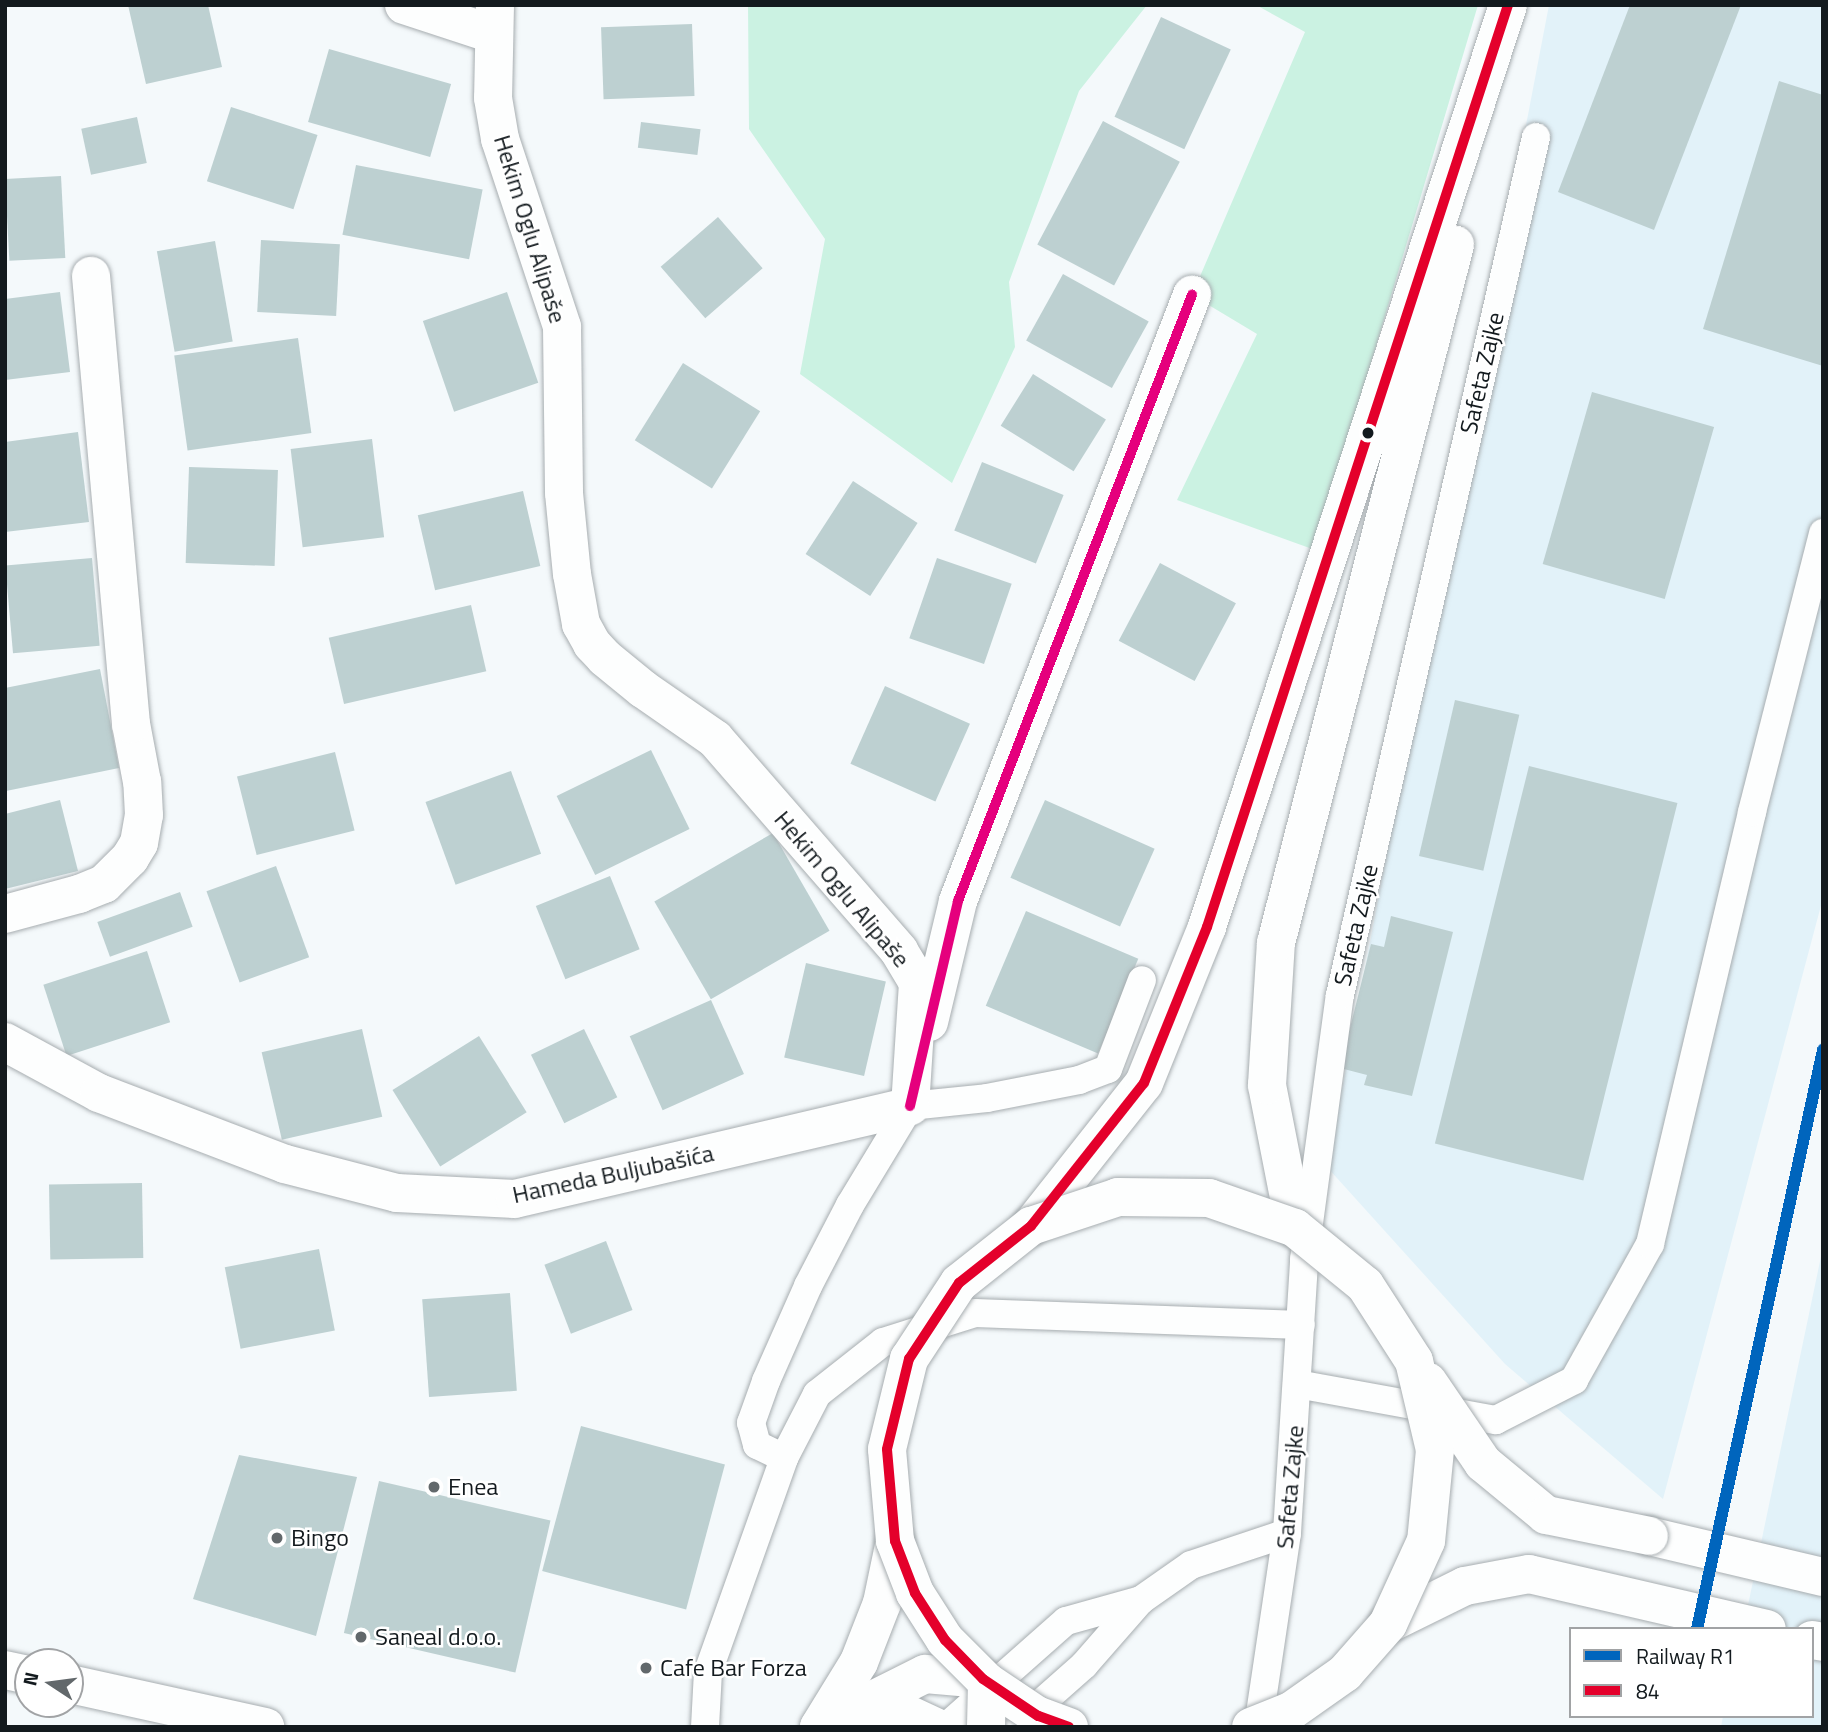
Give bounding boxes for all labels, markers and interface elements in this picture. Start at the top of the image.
street label: Hekim Oglu Alipaše [488,132,572,326]
street label: Safeta Zajke [1454,309,1510,437]
unlabelled marker [1361,426,1375,440]
street label: Hekim Oglu Alipaše [768,805,916,973]
street label: Safeta Zajke [1328,861,1384,989]
street label: Hameda Buljubašića [510,1139,716,1209]
street label: Safeta Zajke [1270,1424,1310,1550]
place label: Enea [448,1473,498,1501]
marker: Enea [426,1479,442,1495]
place label: Bingo [291,1524,349,1552]
marker: Bingo [269,1530,285,1546]
place label: Saneal d.o.o. [375,1623,501,1651]
legend [1569,1627,1814,1718]
marker: Saneal d.o.o. [353,1629,369,1645]
text: Railway R1 [1636,1640,1735,1672]
north arrow [14,1648,84,1718]
place label: Cafe Bar Forza [660,1654,807,1682]
marker: Cafe Bar Forza [638,1660,654,1676]
text: N [14,1669,46,1688]
text: 84 [1636,1675,1660,1707]

